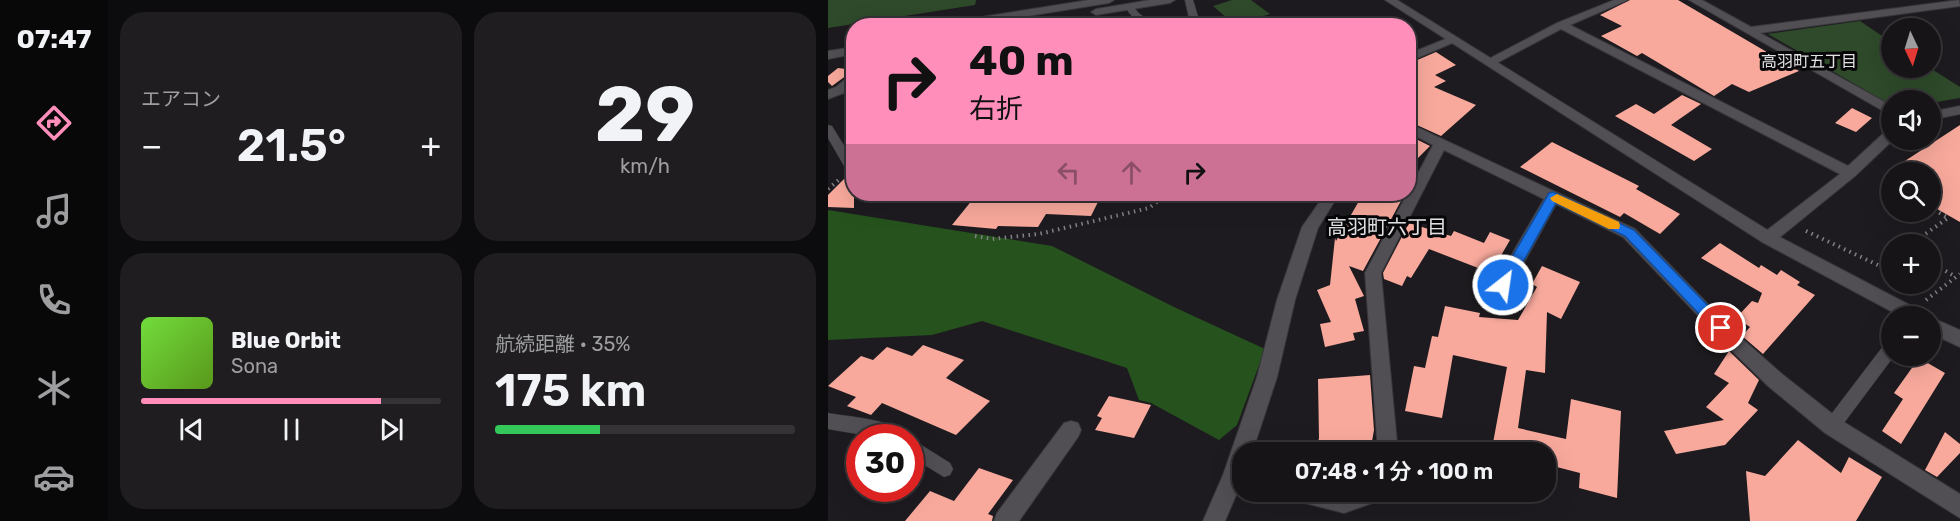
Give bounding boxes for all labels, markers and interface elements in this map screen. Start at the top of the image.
north arrow [1881,18,1941,78]
map controls [1881,18,1941,366]
text: 07:47 [17,23,91,55]
text: 40 m [969,36,1074,86]
icon: right [870,42,948,120]
district label: 高羽町五丁目 [1761,52,1857,71]
text: 29 [595,68,695,161]
text: エアコン [141,87,221,111]
button: sound [1881,90,1941,150]
text: 右折 [969,93,1023,125]
icon: directions [33,102,75,144]
text: 21.5° [237,119,346,172]
text: − [141,126,162,165]
text: + [420,126,441,165]
text: km/h [620,154,670,178]
icon: left [1052,156,1085,189]
icon: ahead [1115,156,1148,189]
icon: right [1178,156,1211,189]
button: search [1881,162,1941,222]
icon: music [33,190,75,232]
district label: 高羽町六丁目 [1327,215,1447,239]
button: + [1881,234,1941,294]
position arrow [1471,253,1535,317]
icon: phone [33,279,75,321]
pin [1695,302,1746,353]
button: − [1881,306,1941,366]
icon: arrive [1704,311,1737,344]
text: Blue Orbit [231,327,341,354]
text: 航続距離 · 35% [495,332,631,356]
text: Sona [231,354,278,378]
text: 175 km [495,364,646,417]
icon: climate [33,367,75,409]
icon: previous [175,413,208,446]
icon: pause [275,413,308,446]
icon: next [375,413,408,446]
speed limit sign: 30 [846,424,924,502]
icon: car [33,456,75,498]
text: 07:48 · 1 分 · 100 m [1295,458,1493,485]

